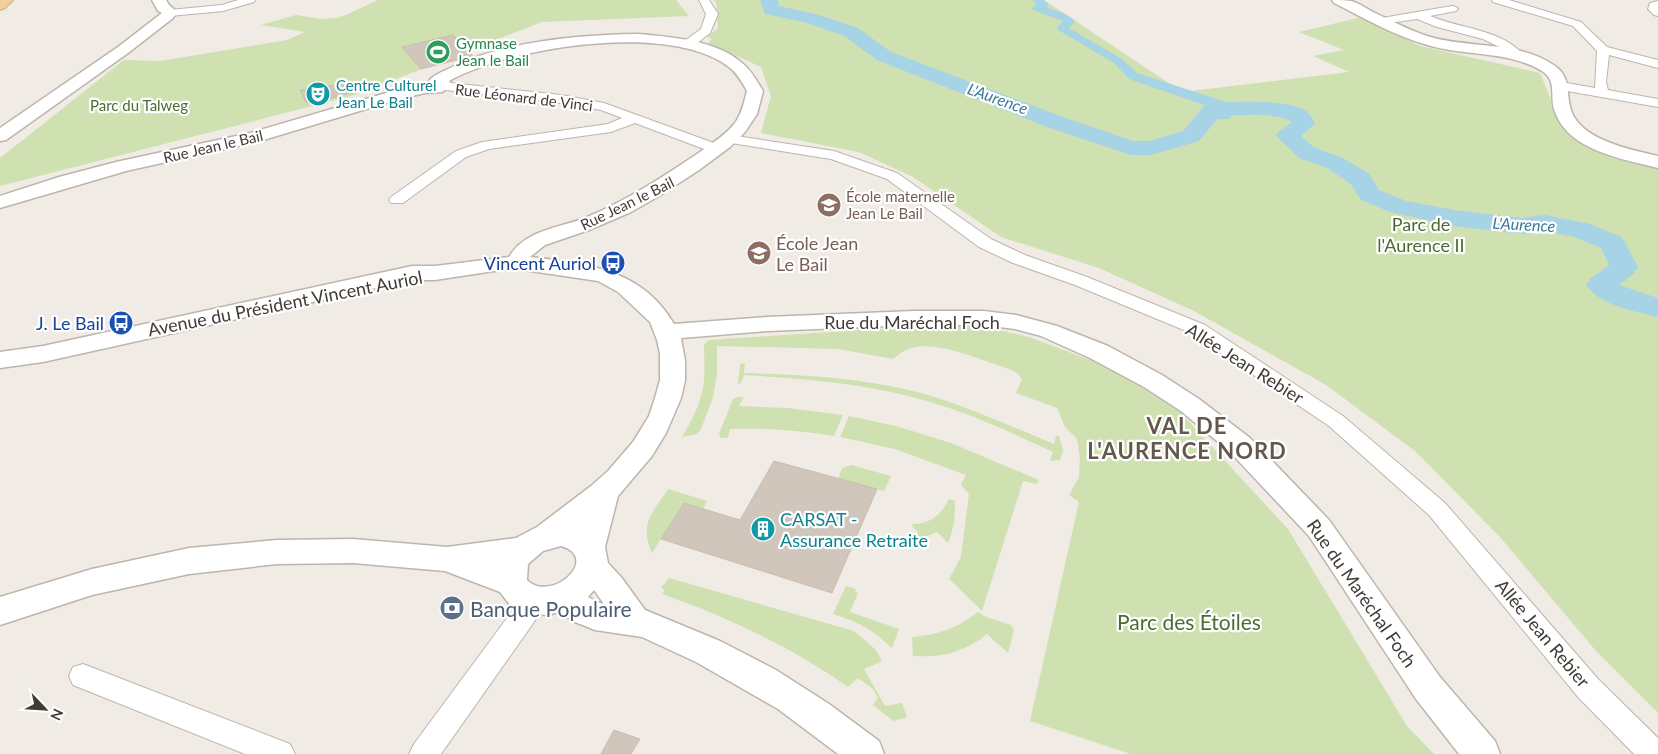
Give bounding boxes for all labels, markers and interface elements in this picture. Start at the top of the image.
place label: Gymnase Jean le Bail [456,34,529,69]
sports icon: Gymnase Jean le Bail [425,39,451,65]
place label: Centre Culturel Jean Le Bail [336,76,437,111]
water label: L'Aurence [965,78,1031,118]
street label: Rue Léonard de Vinci [454,80,594,114]
theatre icon: Centre Culturel Jean Le Bail [305,81,331,107]
park label: Parc du Talweg [90,96,188,114]
street label: Rue Jean le Bail [161,126,265,166]
street label: Rue Jean le Bail [577,173,677,233]
place label: École maternelle Jean Le Bail [846,187,955,222]
school or university icon: École maternelle Jean Le Bail [816,192,842,218]
park label: Parc de l'Aurence II [1377,213,1465,256]
water label: L'Aurence [1492,213,1556,235]
place label: École Jean Le Bail [776,232,858,275]
school or university icon: École Jean Le Bail [746,240,772,266]
bus stop icon: Vincent Auriol [600,250,626,276]
place label: Vincent Auriol [484,252,596,274]
street label: Avenue du Président Vincent Auriol [146,266,424,340]
bus stop icon: J. Le Bail [108,310,134,336]
street label: Rue du Maréchal Foch [824,311,1000,333]
place label: J. Le Bail [36,312,104,334]
street label: Allée Jean Rebier [1182,318,1308,408]
district label: VAL DE L'AURENCE NORD [1087,412,1287,464]
place label: CARSAT - Assurance Retraite [780,508,928,551]
street label: Rue du Maréchal Foch [1303,515,1421,671]
building icon: CARSAT - Assurance Retraite [750,516,776,542]
street label: Allée Jean Rebier [1491,574,1595,692]
bank icon: Banque Populaire [439,595,465,621]
place label: Banque Populaire [470,596,632,621]
park label: Parc des Étoiles [1117,609,1261,634]
north arrow [20,684,70,734]
text: N [47,706,67,723]

